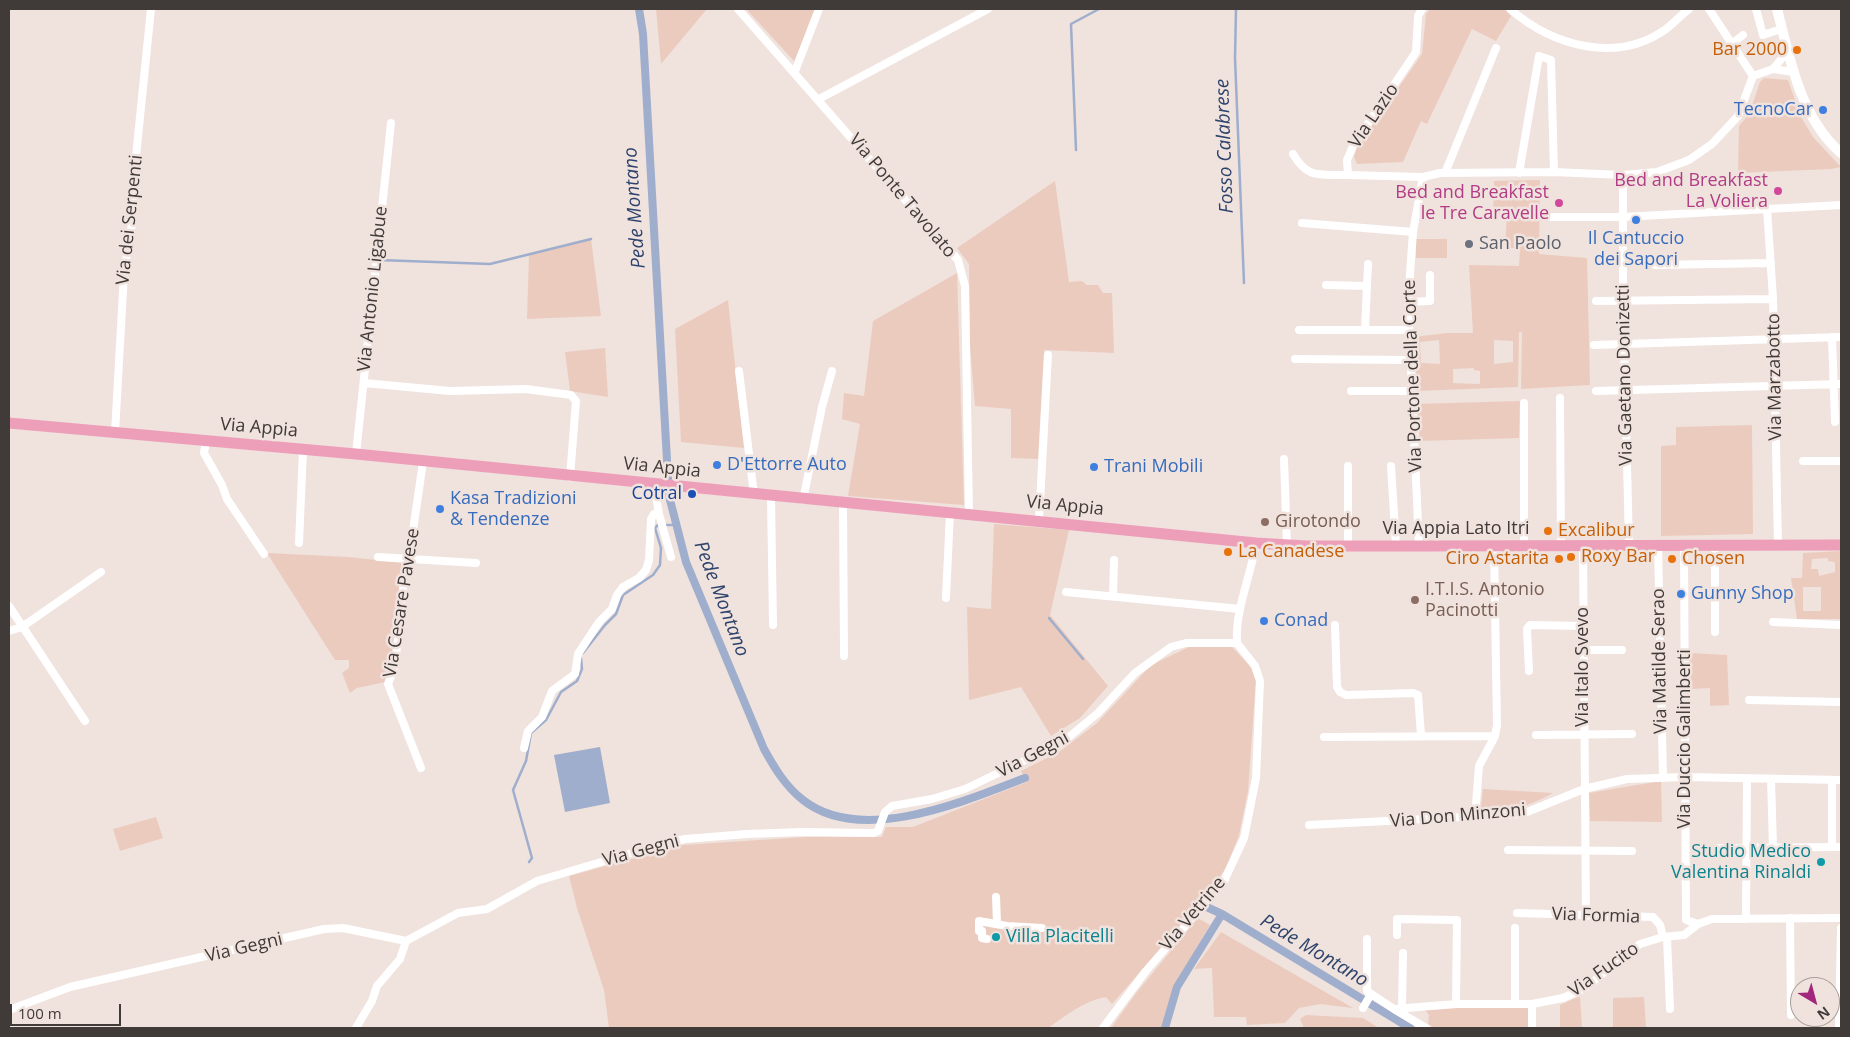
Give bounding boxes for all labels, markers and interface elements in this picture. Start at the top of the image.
place label: Bar 2000 [1712,39,1787,61]
marker: Bar 2000 [1791,44,1803,56]
water label: Fosso Calabrese [1211,78,1239,214]
street label: Via Lazio [1345,80,1403,152]
place label: TecnoCar [1734,99,1813,121]
marker: TecnoCar [1817,104,1829,116]
street label: Via Ponte Tavolato [844,130,960,262]
water label: Pede Montano [619,146,651,270]
street label: Via dei Serpenti [112,154,148,286]
place label: Bed and Breakfast La Voliera [1614,170,1768,212]
place label: Bed and Breakfast le Tre Caravelle [1395,182,1549,224]
marker: Bed and Breakfast La Voliera [1772,185,1784,197]
marker: Bed and Breakfast le Tre Caravelle [1553,197,1565,209]
street label: Via Antonio Ligabue [354,205,392,373]
marker: Il Cantuccio dei Sapori [1630,214,1642,226]
place label: Il Cantuccio dei Sapori [1588,228,1684,270]
place label: San Paolo [1479,233,1562,255]
marker: San Paolo [1463,238,1475,250]
street label: Via Portone della Corte [1399,279,1427,473]
street label: Via Gaetano Donizetti [1613,284,1637,466]
street label: Via Marzabotto [1763,313,1787,441]
street label: Via Appia [219,414,299,442]
street label: Via Appia [622,453,702,483]
place label: D'Ettorre Auto [727,454,847,476]
place label: Trani Mobili [1104,456,1203,478]
marker: D'Ettorre Auto [711,459,723,471]
marker: Trani Mobili [1088,461,1100,473]
place label: Cotral [632,483,682,505]
place label: Kasa Tradizioni & Tendenze [450,488,577,530]
marker: Cotral [686,488,698,500]
street label: Via Appia [1025,491,1105,521]
marker: Kasa Tradizioni & Tendenze [434,503,446,515]
place label: Girotondo [1275,511,1361,533]
marker: Girotondo [1259,516,1271,528]
street label: Via Appia Lato Itri [1382,518,1530,540]
place label: Excalibur [1558,520,1635,542]
marker: Excalibur [1542,525,1554,537]
street label: Via Cesare Pavese [380,527,424,679]
water label: Pede Montano [689,538,753,660]
place label: La Canadese [1238,541,1344,563]
marker: La Canadese [1222,546,1234,558]
place label: Roxy Bar [1581,546,1655,568]
place label: Ciro Astarita [1446,548,1549,570]
place label: Chosen [1682,548,1745,570]
marker: Roxy Bar [1565,551,1577,563]
marker: Ciro Astarita [1553,553,1565,565]
marker: Chosen [1666,553,1678,565]
place label: I.T.I.S. Antonio Pacinotti [1425,579,1545,622]
place label: Gunny Shop [1691,583,1794,605]
street label: Via Matilde Serao [1648,588,1672,734]
marker: Gunny Shop [1675,588,1687,600]
marker: I.T.I.S. Antonio Pacinotti [1409,594,1421,606]
street label: Via Italo Svevo [1572,607,1594,727]
place label: Conad [1274,610,1328,632]
marker: Conad [1258,615,1270,627]
street label: Via Duccio Galimberti [1674,649,1696,829]
street label: Via Gegni [993,727,1073,783]
street label: Via Don Minzoni [1389,799,1527,833]
street label: Via Gegni [600,830,682,872]
place label: Studio Medico Valentina Rinaldi [1671,841,1811,884]
marker: Studio Medico Valentina Rinaldi [1815,856,1827,868]
street label: Via Vetrine [1156,872,1230,956]
street label: Via Formia [1551,904,1641,928]
water label: Pede Montano [1256,910,1372,992]
place label: Villa Placitelli [1006,926,1114,948]
street label: Via Gegni [203,929,285,967]
marker: Villa Placitelli [990,931,1002,943]
street label: Via Fucito [1565,938,1643,1002]
north arrow [1790,977,1840,1027]
scale bar [12,994,124,1026]
text: 100 m [18,1003,62,1023]
text: N [1813,1003,1834,1025]

